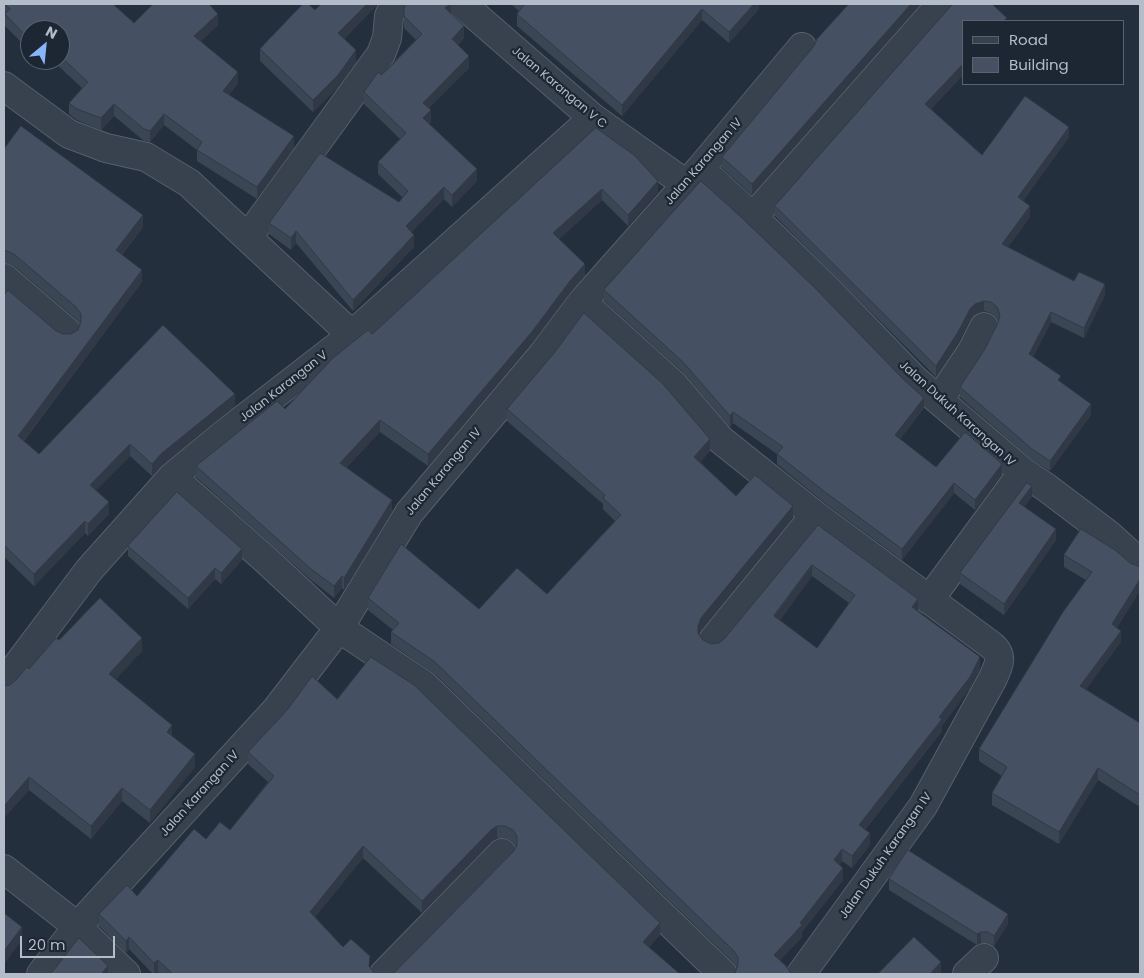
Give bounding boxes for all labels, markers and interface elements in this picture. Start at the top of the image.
north arrow [20,20,70,70]
legend [962,20,1124,85]
text: N [42,21,61,44]
text: Road [1009,29,1048,50]
street label: Jalan Karangan V C [509,44,609,132]
text: Building [1009,54,1069,75]
street label: Jalan Karangan IV [662,116,746,208]
street label: Jalan Karangan V [237,348,331,426]
street label: Jalan Dukuh Karangan IV [896,358,1018,470]
street label: Jalan Karangan IV [403,425,485,519]
street label: Jalan Karangan IV [158,748,242,840]
street label: Jalan Dukuh Karangan IV [837,790,935,922]
scale bar [22,926,118,958]
text: 20 m [28,934,66,955]

